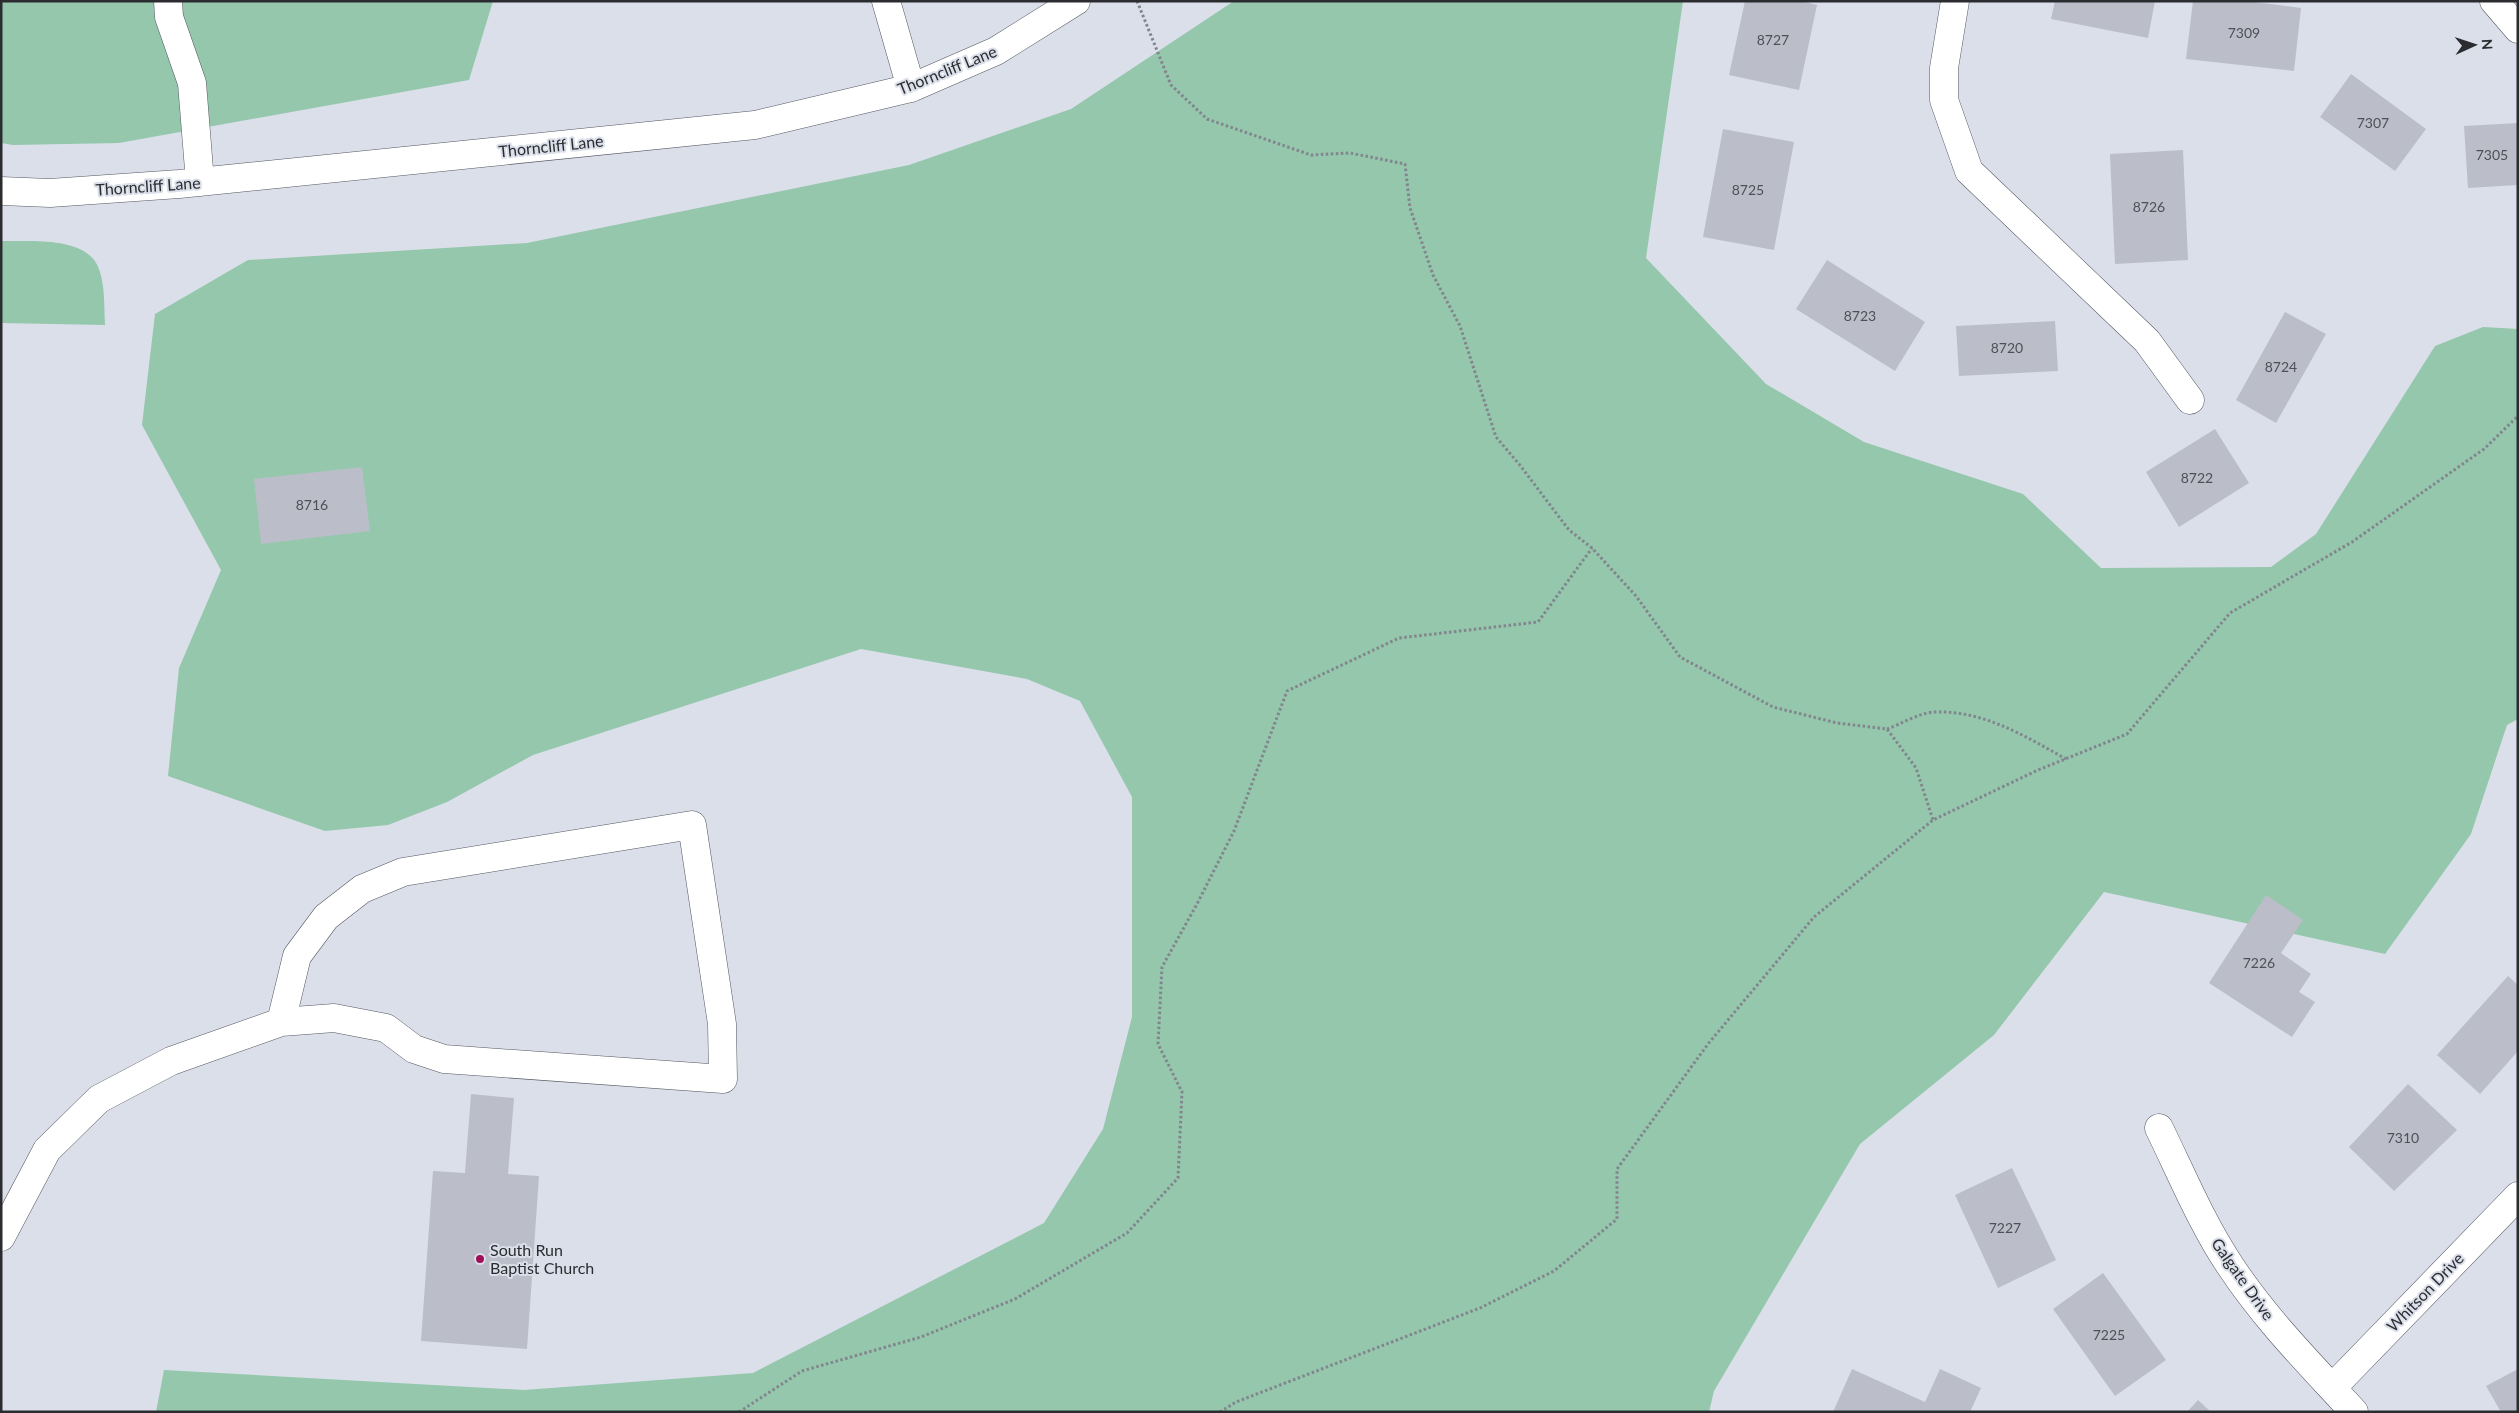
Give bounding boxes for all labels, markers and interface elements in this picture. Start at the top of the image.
north arrow [2449,20,2499,70]
house number: 7309 [2228,24,2260,41]
house number: 8727 [1757,31,1789,48]
text: N [2479,38,2496,50]
street label: Thorncliff Lane [894,41,999,98]
house number: 7307 [2357,114,2389,131]
street label: Thorncliff Lane [498,131,604,160]
house number: 7305 [2476,146,2508,163]
street label: Thorncliff Lane [95,172,201,199]
house number: 8725 [1732,181,1764,198]
house number: 8726 [2133,198,2165,215]
house number: 8723 [1844,307,1876,324]
house number: 8720 [1991,339,2023,356]
house number: 8724 [2265,358,2297,375]
house number: 8722 [2181,469,2213,486]
house number: 8716 [296,496,328,513]
house number: 7226 [2243,954,2275,971]
house number: 7310 [2387,1129,2419,1146]
house number: 7227 [1989,1219,2021,1236]
street label: Galgate Drive [2208,1234,2279,1323]
place label: South Run Baptist Church [490,1240,594,1277]
street label: Whitson Drive [2382,1248,2467,1335]
marker: South Run Baptist Church [474,1253,486,1265]
house number: 7225 [2093,1326,2125,1343]

